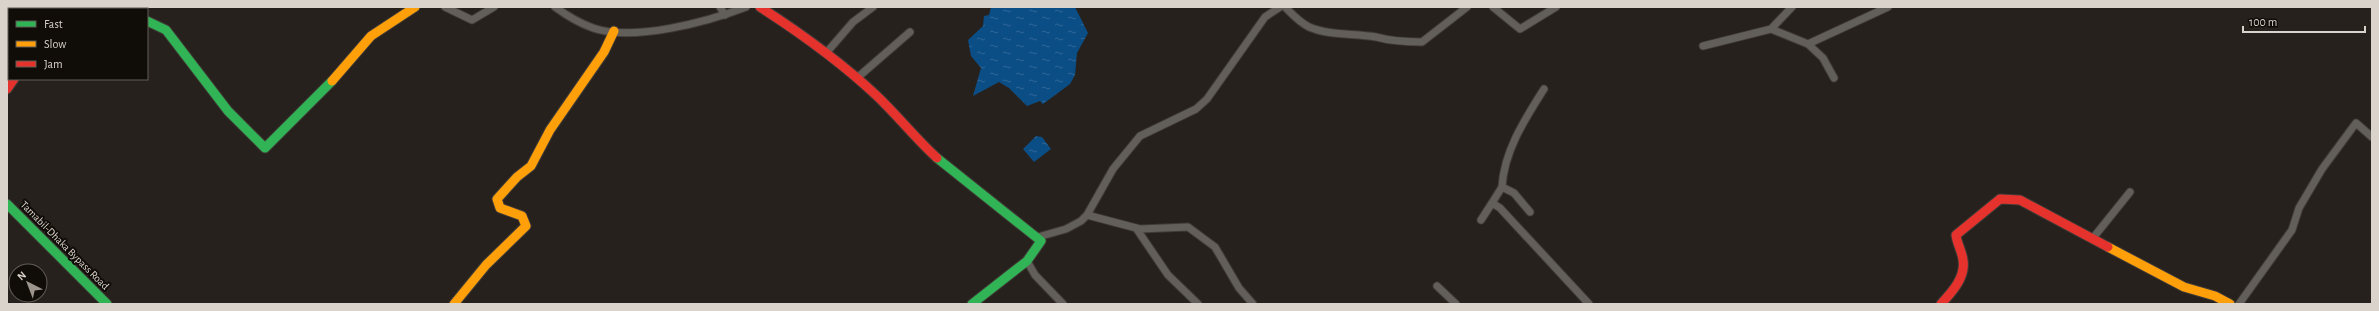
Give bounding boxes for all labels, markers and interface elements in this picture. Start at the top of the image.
legend [8,8,148,80]
scale bar [2243,8,2365,34]
text: 100 m [2249,16,2277,28]
text: Fast [44,18,63,30]
text: Slow [44,38,66,50]
text: Jam [44,58,63,70]
street label: Tamabil-Dhaka Bypass Road [18,199,111,292]
north arrow [8,263,48,303]
text: N [15,269,28,283]

